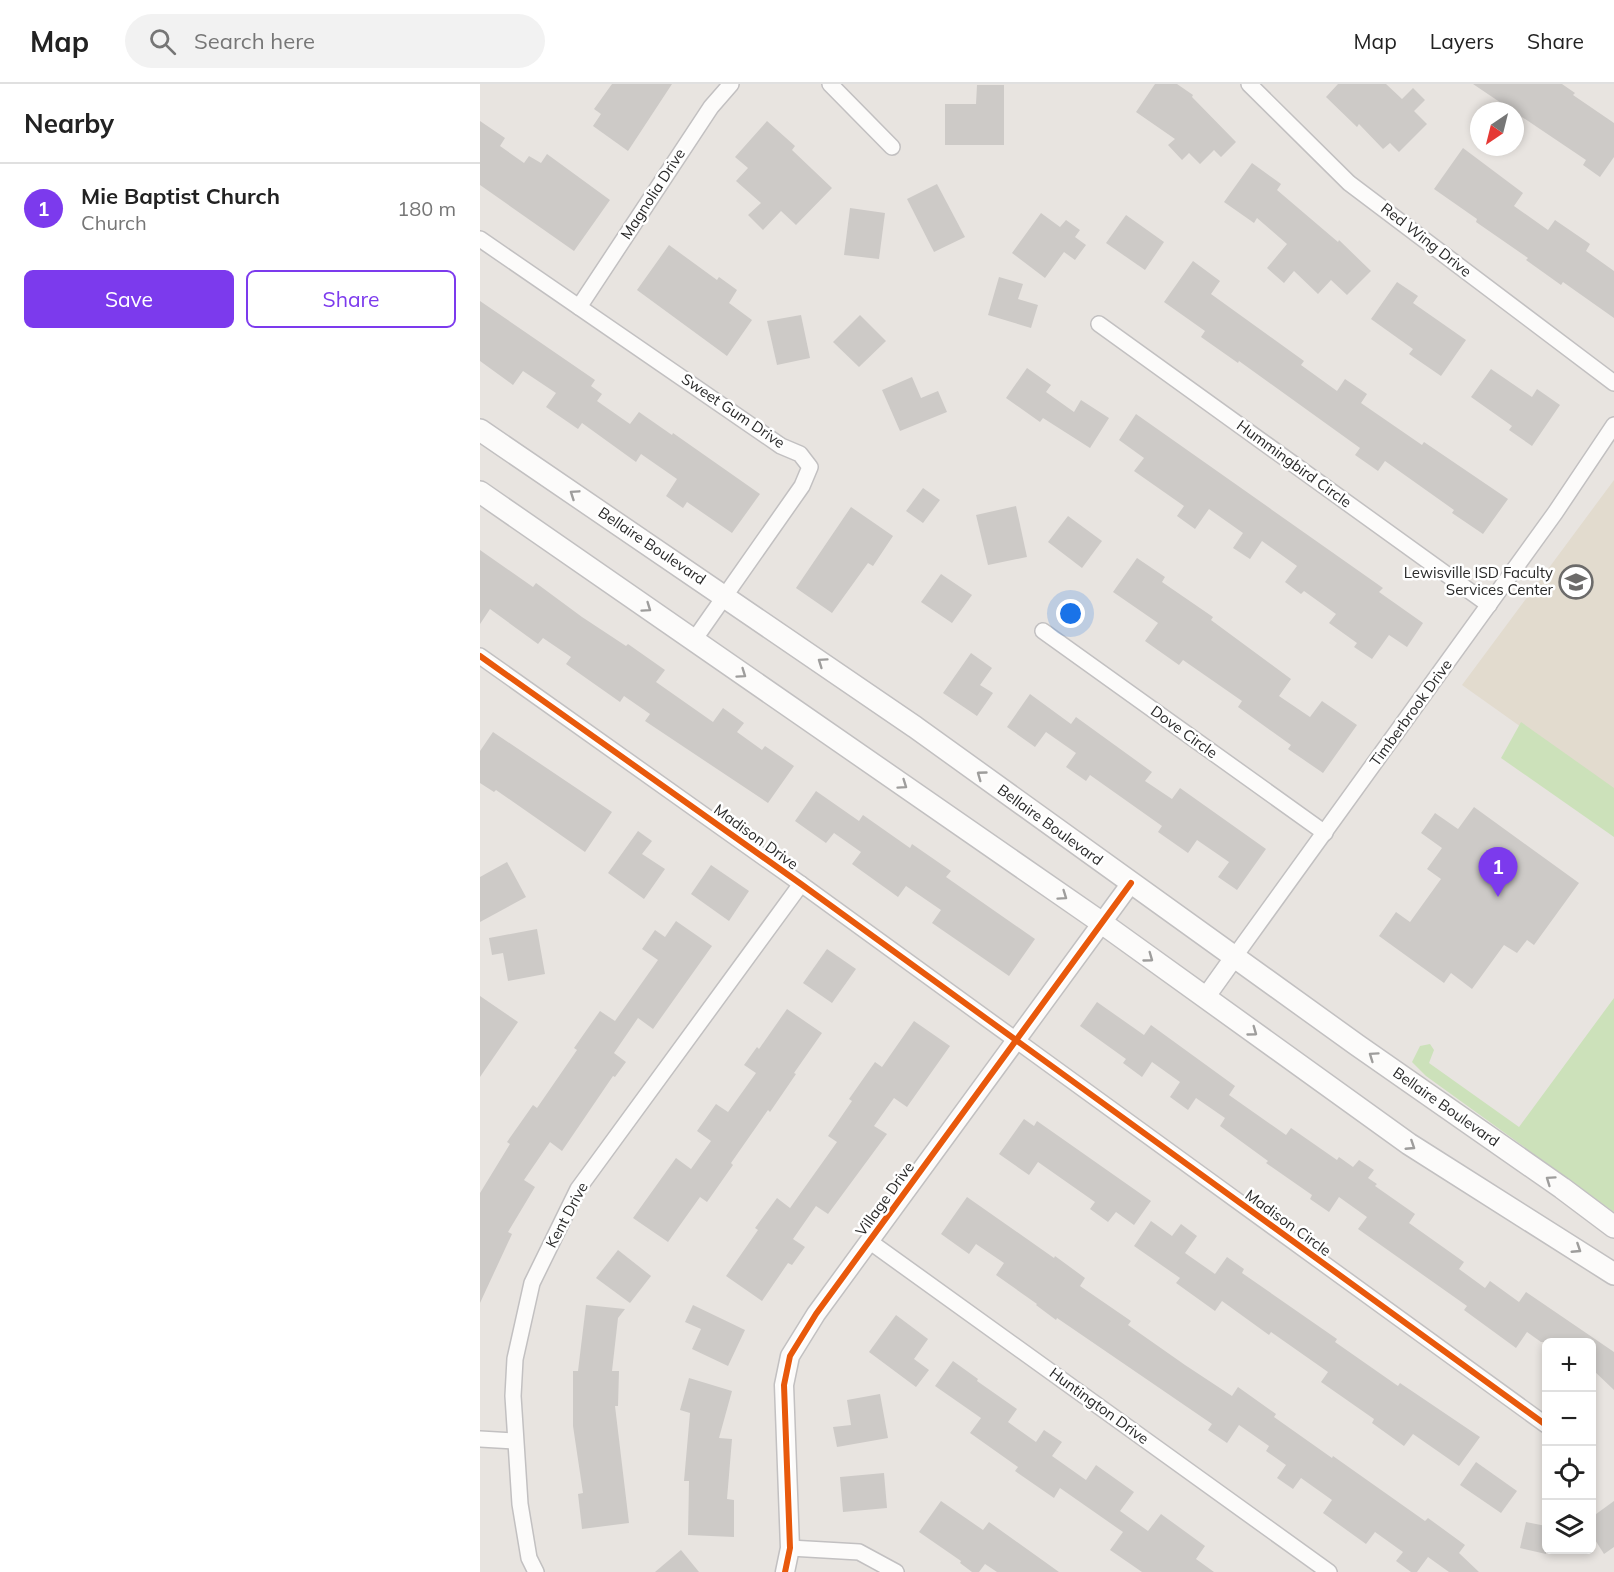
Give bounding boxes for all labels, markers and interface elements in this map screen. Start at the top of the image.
search box [125,14,545,68]
text: Map [30,24,89,59]
icon: search [146,25,179,58]
text: Search here [194,27,315,55]
text: Map [1354,28,1397,54]
text: Layers [1430,28,1494,54]
text: Share [1527,28,1584,54]
north arrow [1470,102,1524,156]
text: Nearby [24,107,114,140]
street label: Magnolia Drive [616,145,689,243]
text: Mie Baptist Church [81,182,280,210]
text: 1 [38,196,50,221]
text: 180 m [397,196,456,221]
street label: Red Wing Drive [1377,198,1475,281]
text: Church [81,210,147,235]
button: Save [24,270,234,328]
button: Share [246,270,456,328]
street label: Sweet Gum Drive [678,369,789,452]
street label: Hummingbird Circle [1233,416,1355,512]
one-way arrow [570,489,580,501]
street label: Bellaire Boulevard [595,503,710,589]
place label: Lewisville ISD Faculty Services Center [1404,563,1554,599]
school or university icon: Lewisville ISD Faculty Services Center [1558,564,1594,600]
your location [1056,599,1085,628]
one-way arrow [640,601,651,612]
street label: Timberbrook Drive [1365,655,1456,770]
one-way arrow [818,658,828,670]
one-way arrow [736,667,747,678]
street label: Dove Circle [1147,701,1221,762]
one-way arrow [977,771,988,782]
one-way arrow [896,778,907,789]
street label: Bellaire Boulevard [994,780,1107,869]
street label: Madison Drive [711,800,802,873]
pin: 1 [1478,848,1518,897]
one-way arrow [1056,889,1067,900]
one-way arrow [1143,951,1154,962]
one-way arrow [1246,1025,1257,1036]
one-way arrow [1369,1052,1380,1063]
street label: Bellaire Boulevard [1389,1063,1503,1150]
one-way arrow [1405,1138,1416,1149]
street label: Village Drive [851,1158,918,1240]
one-way arrow [1546,1176,1557,1187]
street label: Kent Drive [541,1179,592,1251]
street label: Madison Circle [1242,1185,1335,1260]
one-way arrow [1570,1242,1581,1253]
map controls [1542,1338,1596,1554]
button: + [1542,1338,1596,1392]
street label: Huntington Drive [1046,1363,1153,1448]
button: − [1542,1392,1596,1446]
button: locate [1542,1446,1596,1500]
button: layers [1542,1500,1596,1554]

